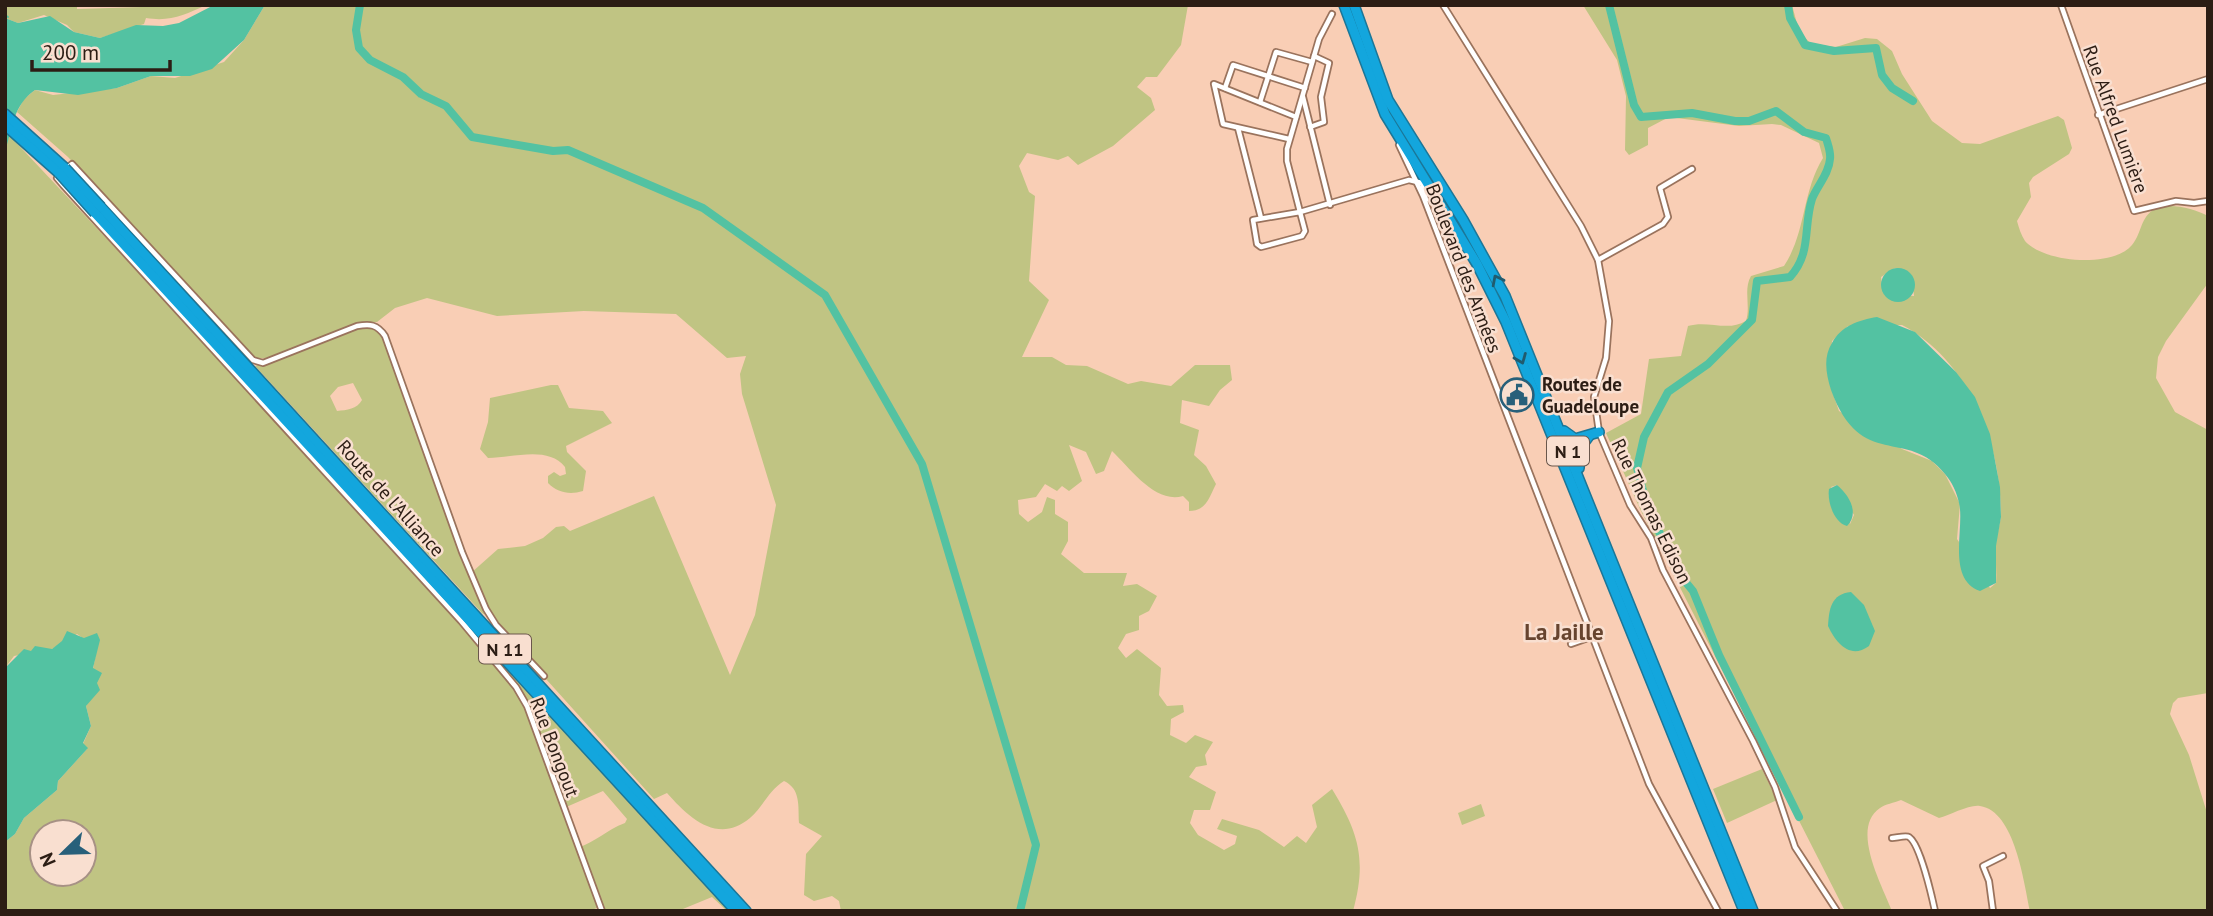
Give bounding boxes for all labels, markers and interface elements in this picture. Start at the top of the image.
scale bar [32,28,170,72]
text: 200 m [42,39,99,66]
street label: Rue Alfred Lumière [2078,42,2154,196]
street label: Boulevard des Armées [1421,180,1507,356]
one-way arrow [1491,275,1505,287]
one-way arrow [1513,352,1527,364]
place label: Routes de Guadeloupe [1542,372,1639,418]
public building icon: Routes de Guadeloupe [1498,376,1536,414]
street label: Rue Thomas Edison [1606,434,1698,588]
street label: Route de l'Alliance [332,435,450,561]
road number: N 1 [1547,436,1589,466]
district label: La Jaille [1524,617,1604,646]
road number: N 11 [479,634,531,664]
street label: Rue Bongout [525,694,585,801]
north arrow [28,818,98,888]
text: N [34,849,61,870]

